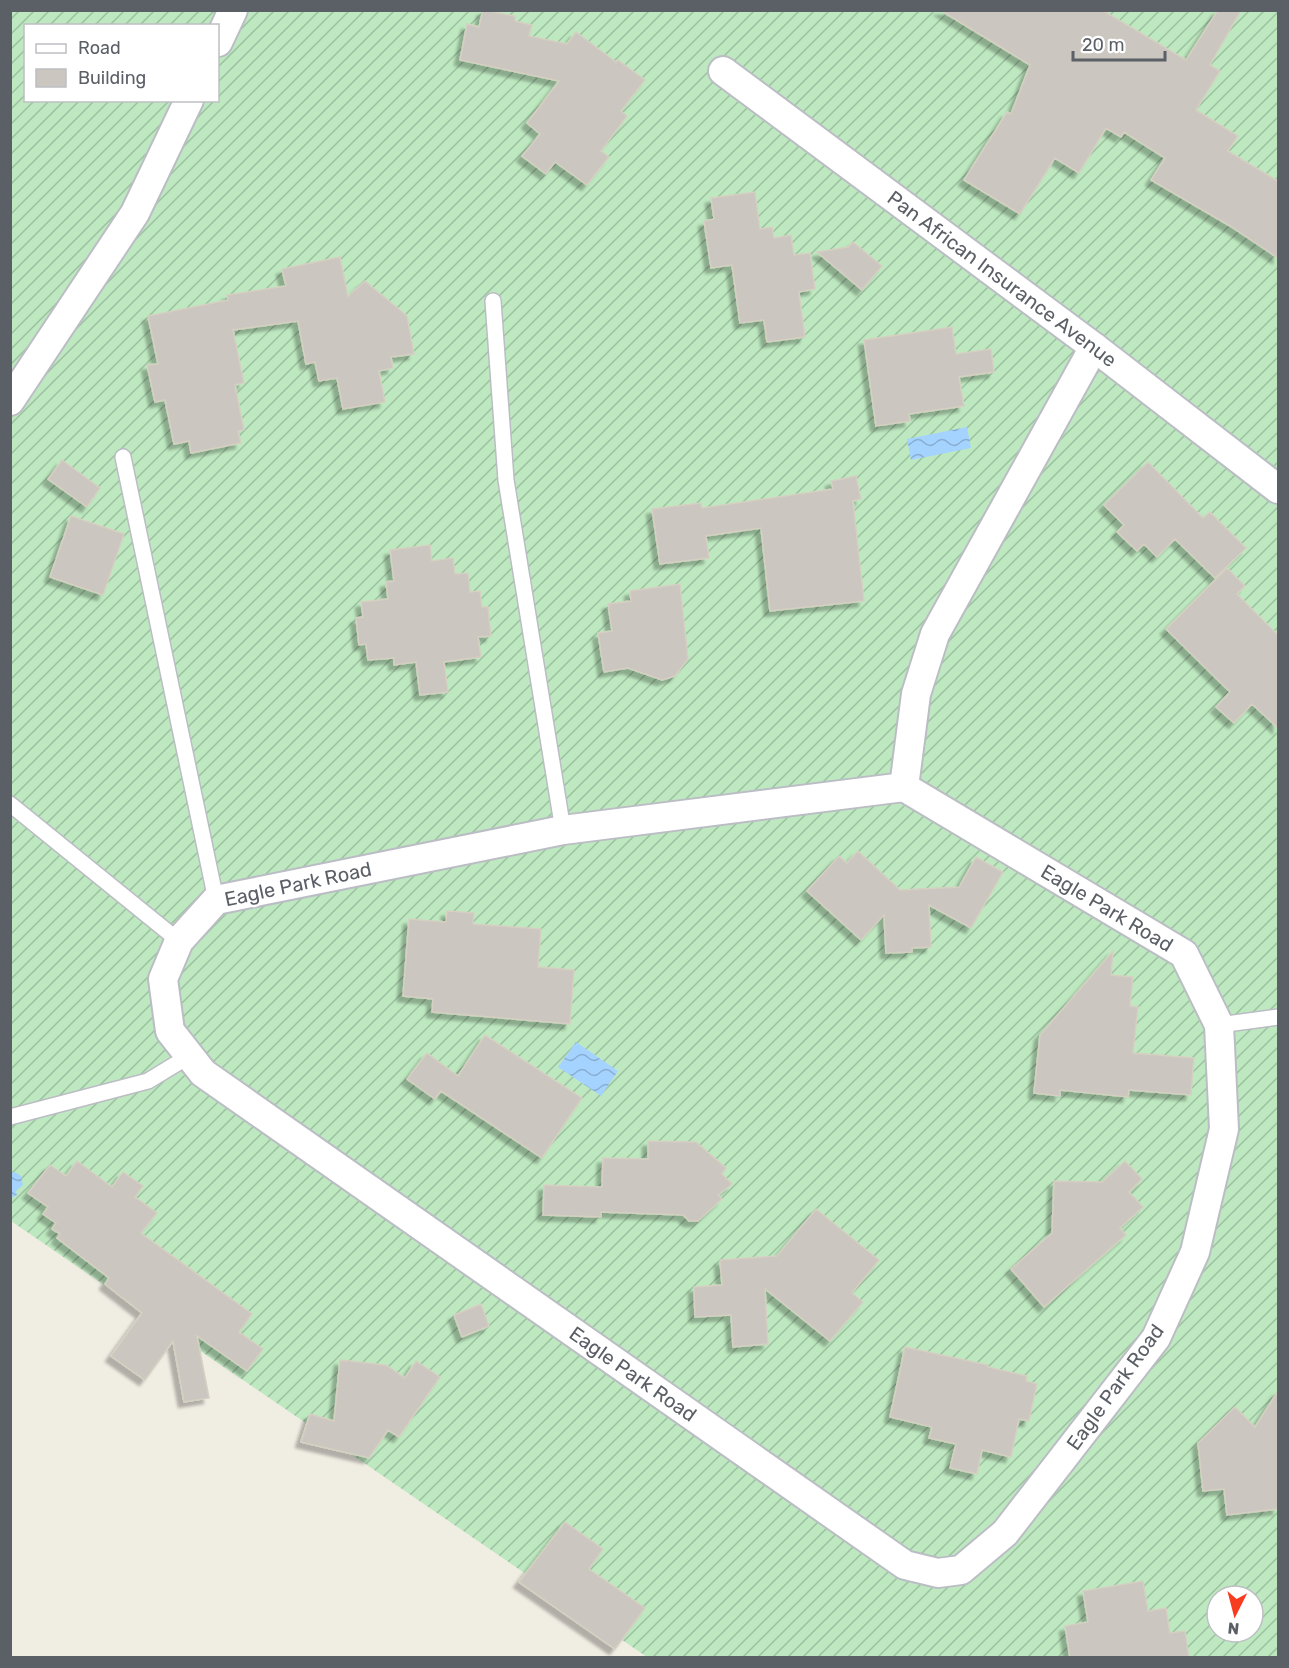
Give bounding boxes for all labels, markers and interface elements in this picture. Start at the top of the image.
legend [24,24,219,102]
scale bar [1073,24,1164,62]
text: 20 m [1082,34,1124,56]
text: Road [78,37,121,59]
text: Building [78,67,146,89]
street label: Pan African Insurance Avenue [883,186,1121,372]
street label: Eagle Park Road [222,857,374,911]
street label: Eagle Park Road [1037,859,1177,957]
street label: Eagle Park Road [1061,1319,1169,1455]
street label: Eagle Park Road [565,1321,701,1427]
north arrow [1205,1584,1265,1644]
text: N [1227,1618,1240,1638]

